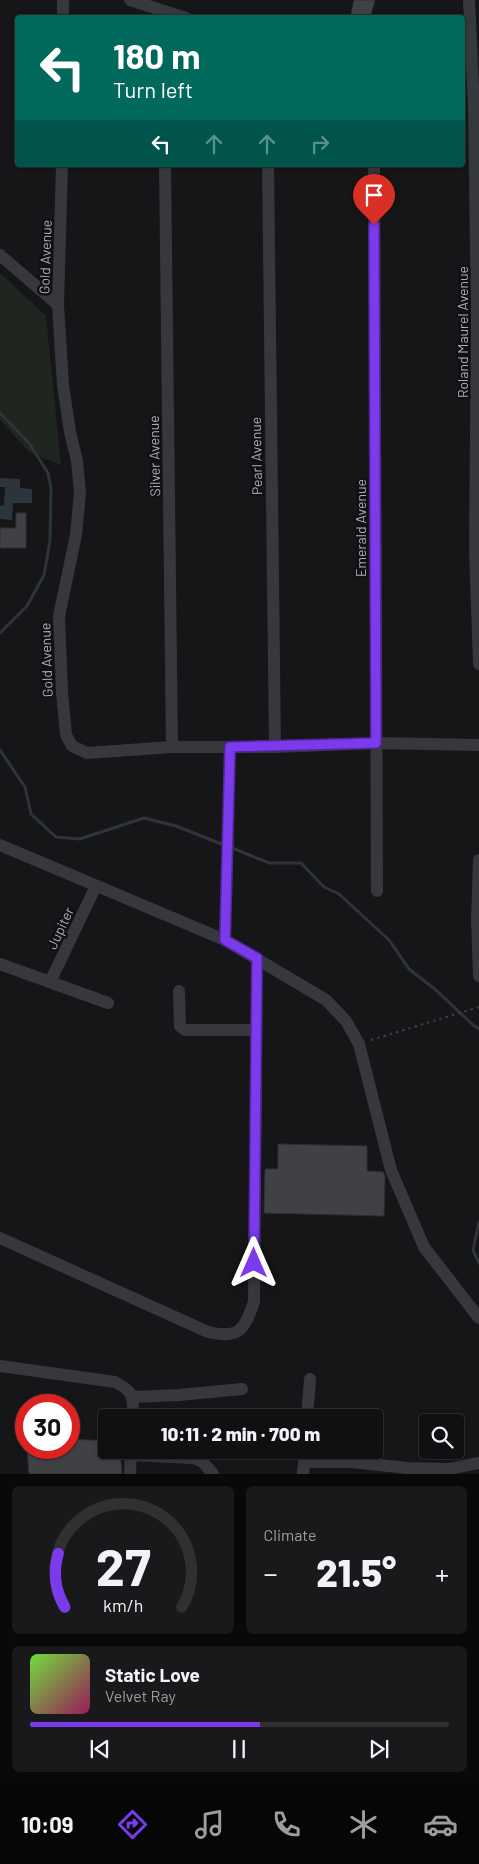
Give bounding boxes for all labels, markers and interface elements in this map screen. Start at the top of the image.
text: 180 m [113,34,201,76]
icon: left [30,35,95,100]
text: Turn left [113,76,193,102]
icon: left [147,130,175,158]
icon: ahead [200,130,228,158]
icon: ahead [253,130,281,158]
icon: right [306,130,334,158]
pin [353,174,395,225]
icon: arrive [360,181,388,209]
street label: Gold Avenue [35,220,55,294]
street label: Roland Maurel Avenue [454,266,471,398]
street label: Silver Avenue [145,415,163,497]
street label: Pearl Avenue [247,417,265,495]
street label: Emerald Avenue [352,479,369,577]
street label: Gold Avenue [36,623,56,697]
street label: Jupiter [43,904,77,952]
position arrow [227,1236,279,1288]
speed limit sign: 30 [15,1394,80,1459]
map controls [419,1414,464,1459]
button: search [419,1414,464,1459]
text: 10:11 · 2 min · 700 m [161,1422,320,1445]
text: Climate [264,1525,316,1544]
text: 27 [95,1534,150,1596]
text: 21.5° [316,1549,396,1595]
text: − [264,1556,278,1590]
text: + [435,1556,449,1590]
text: km/h [103,1594,143,1616]
text: Static Love [105,1663,200,1686]
text: Velvet Ray [105,1686,176,1705]
icon: previous [86,1735,114,1763]
icon: pause [225,1735,253,1763]
icon: next [365,1735,393,1763]
icon: directions [115,1807,150,1842]
icon: music [192,1807,227,1842]
icon: phone [269,1807,304,1842]
icon: climate [346,1807,381,1842]
icon: car [423,1807,458,1842]
text: 10:09 [21,1811,74,1837]

